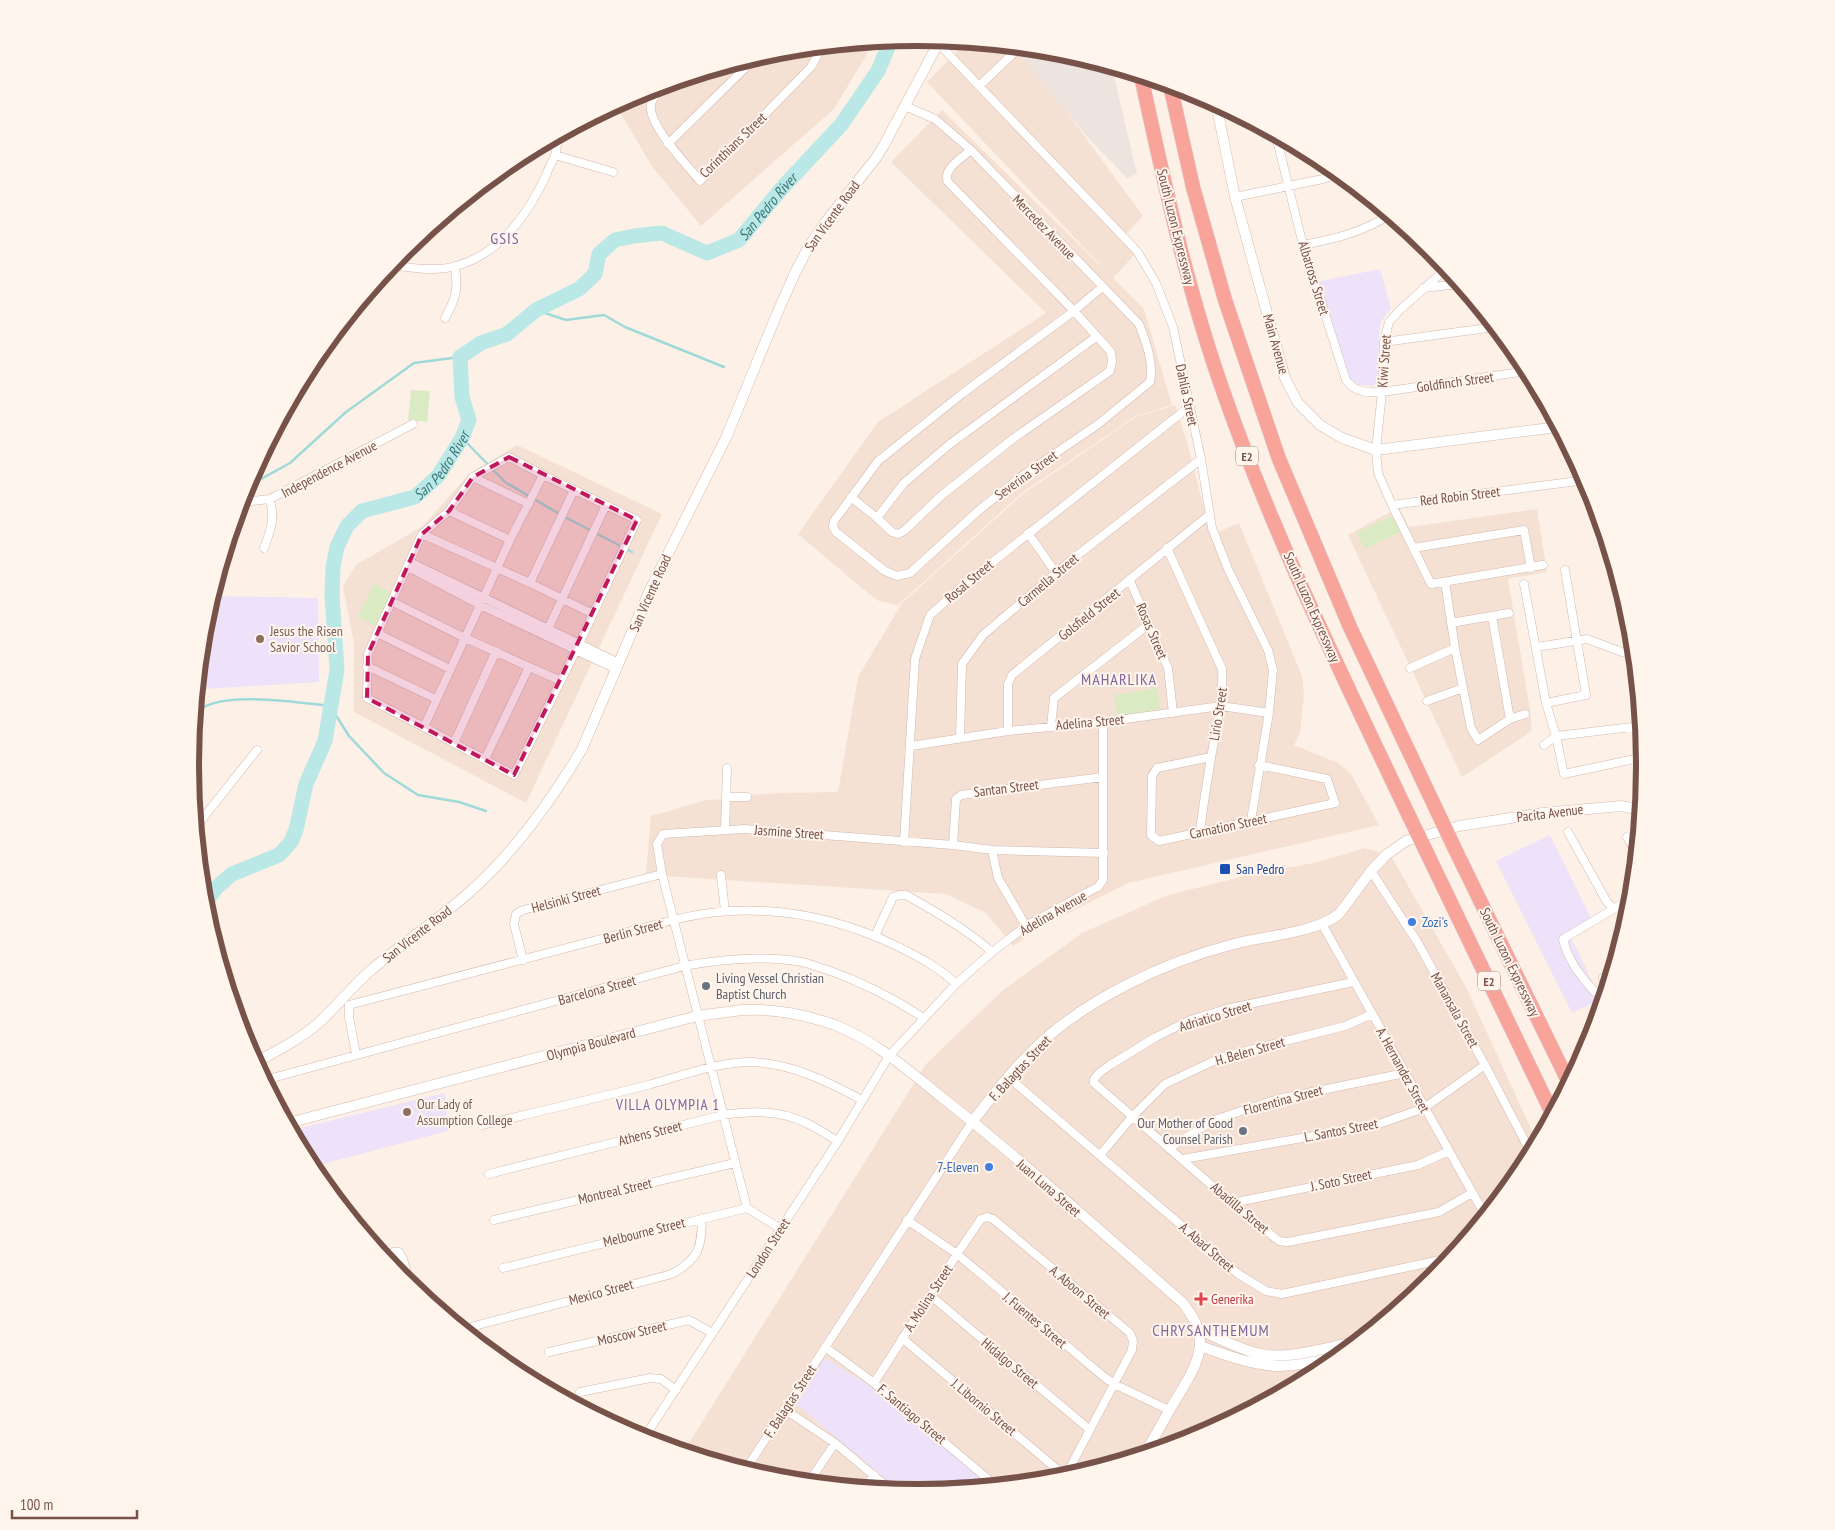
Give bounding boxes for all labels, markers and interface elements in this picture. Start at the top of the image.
street label: Corinthians Street [696,108,770,182]
street label: South Luzon Expressway [1153,167,1199,288]
water label: San Pedro River [734,168,802,244]
street label: San Vicente Road [800,177,864,255]
street label: Mercedez Avenue [1009,191,1080,263]
district label: GSIS [490,228,520,248]
street label: Albatross Street [1294,239,1334,317]
street label: Main Avenue [1259,312,1293,376]
street label: Kiwi Street [1373,334,1395,388]
street label: Dahlia Street [1172,362,1202,428]
street label: Goldfinch Street [1415,368,1495,396]
water label: San Pedro River [409,427,474,504]
street label: Independence Avenue [278,436,380,502]
street label: Severina Street [991,446,1061,504]
road number: E2 [1236,446,1258,466]
street label: Red Robin Street [1419,482,1501,510]
street label: Carmella Street [1014,549,1082,611]
street label: South Luzon Expressway [1280,549,1345,666]
street label: San Vicente Road [625,551,675,635]
street label: Rosal Street [941,555,997,606]
street label: Golsfield Street [1055,584,1124,644]
street label: Rosas Street [1132,600,1172,662]
place label: Jesus the Risen Savior School [269,622,343,656]
marker: Jesus the Risen Savior School [254,633,266,645]
district label: MAHARLIKA [1081,669,1157,689]
street label: Lirio Street [1205,686,1231,742]
street label: Adelina Street [1055,710,1125,734]
street label: Santan Street [972,775,1040,801]
street label: Pacita Avenue [1516,800,1585,826]
street label: Carnation Street [1188,809,1268,843]
street label: Jasmine Street [753,821,825,843]
place label: San Pedro [1236,860,1284,878]
marker: San Pedro [1218,862,1232,876]
street label: Helsinki Street [529,881,603,917]
street label: Adelina Avenue [1016,886,1090,939]
street label: San Vicente Road [379,901,455,967]
street label: South Luzon Expressway [1476,905,1544,1020]
place label: Zozi's [1422,913,1448,931]
street label: Berlin Street [601,914,665,948]
marker: Zozi's [1406,916,1418,928]
place label: Living Vessel Christian Baptist Church [716,969,824,1003]
street label: Manansala Street [1427,969,1483,1051]
street label: Barcelona Street [556,971,638,1009]
road number: E2 [1478,971,1500,990]
marker: Living Vessel Christian Baptist Church [700,980,712,992]
street label: Adriatico Street [1177,996,1254,1036]
street label: Olympia Boulevard [544,1023,638,1065]
street label: A. Hernandez Street [1372,1024,1434,1116]
street label: F. Balagtas Street [985,1031,1055,1105]
street label: H. Belen Street [1213,1032,1287,1070]
street label: Florentina Street [1241,1081,1325,1119]
place label: Our Lady of Assumption College [417,1095,513,1129]
district label: VILLA OLYMPIA 1 [615,1095,720,1114]
marker: Our Lady of Assumption College [401,1106,413,1118]
place label: Our Mother of Good Counsel Parish [1137,1114,1233,1148]
street label: L. Santos Street [1303,1114,1379,1146]
street label: Athens Street [616,1116,684,1150]
marker: Our Mother of Good Counsel Parish [1237,1125,1249,1137]
street label: Juan Luna Street [1012,1154,1085,1221]
place label: 7-Eleven [937,1158,979,1176]
marker: 7-Eleven [983,1161,995,1173]
street label: J. Soto Street [1308,1165,1373,1195]
street label: Montreal Street [576,1174,654,1208]
street label: Abadilla Street [1207,1178,1273,1238]
street label: Melbourne Street [601,1213,687,1251]
street label: London Street [742,1215,794,1281]
street label: A. Abad Street [1176,1218,1238,1276]
street label: A. Molina Street [900,1261,956,1335]
street label: A. Aboon Street [1046,1261,1114,1323]
street label: Mexico Street [567,1275,635,1309]
street label: J. Fuentes Street [999,1287,1071,1352]
place label: Generika [1211,1290,1254,1308]
marker: Generika [1195,1293,1207,1305]
street label: Moscow Street [596,1316,668,1350]
district label: CHRYSANTHEMUM [1152,1320,1270,1340]
street label: Hidalgo Street [978,1334,1043,1392]
street label: F. Balagtas Street [760,1361,820,1441]
street label: J. Libornio Street [947,1374,1020,1440]
street label: F. Santiago Street [874,1380,950,1448]
scale bar [12,1488,138,1520]
text: 100 m [20,1495,53,1514]

